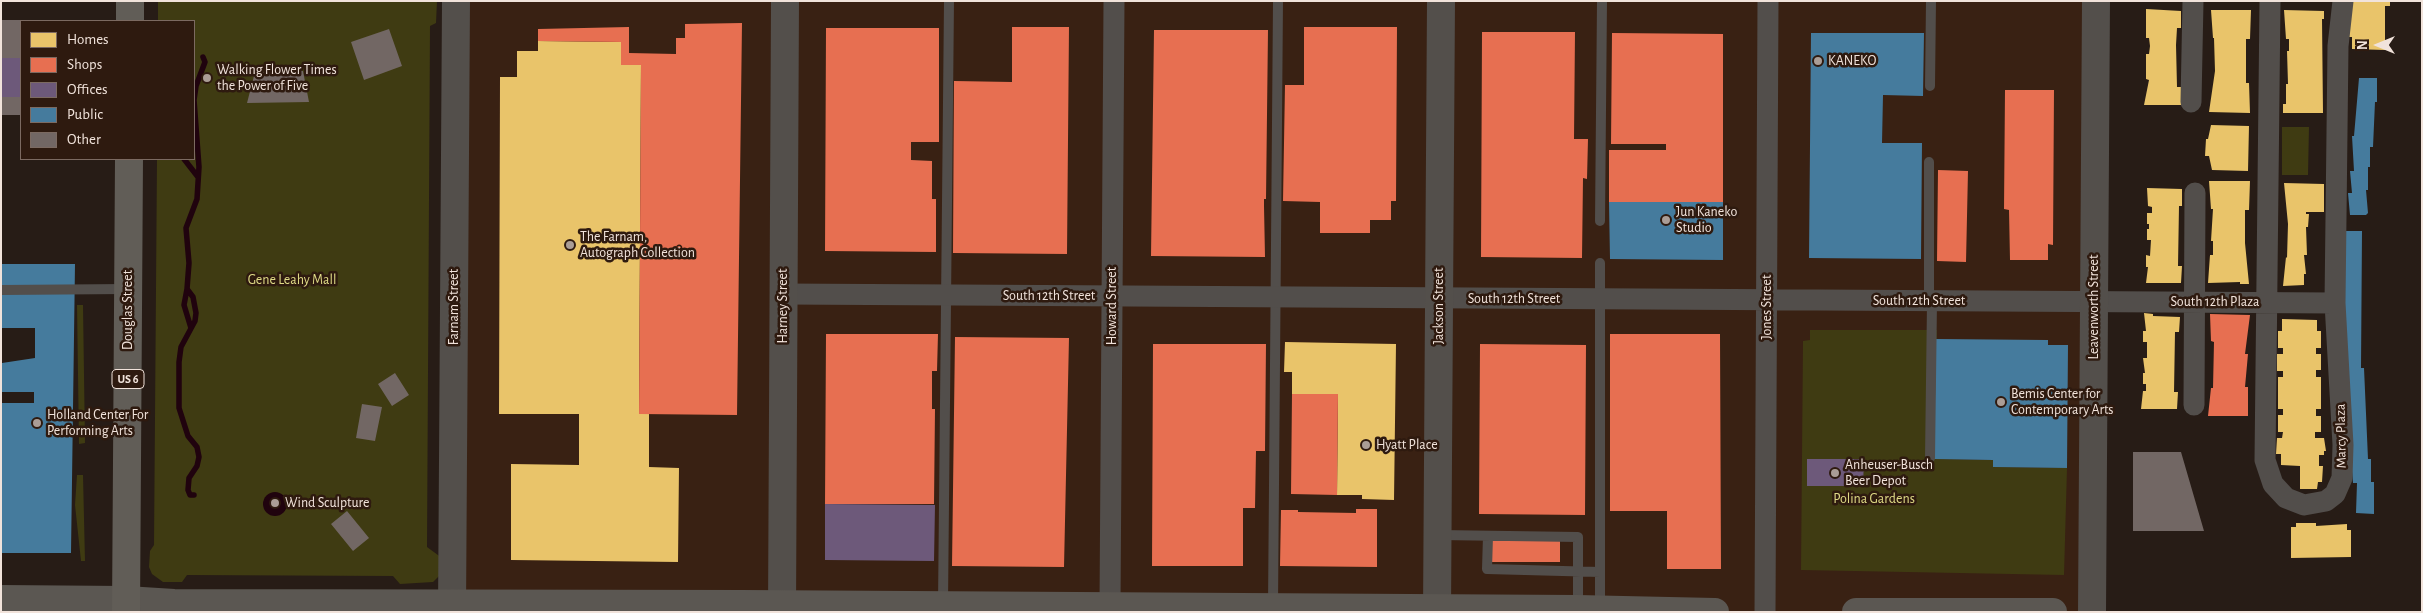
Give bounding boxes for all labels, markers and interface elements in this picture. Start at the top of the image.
legend [20,20,195,160]
north arrow [2353,20,2403,70]
text: Homes [67,32,109,47]
text: N [2356,40,2370,50]
place label: KANEKO [1828,53,1876,69]
marker: KANEKO [1812,55,1824,67]
text: Shops [67,57,102,72]
place label: Walking Flower Times the Power of Five [217,62,337,94]
marker: Walking Flower Times the Power of Five [201,72,213,84]
text: Offices [67,82,108,97]
text: Public [67,107,103,122]
text: Other [67,132,101,147]
place label: Jun Kaneko Studio [1676,204,1737,236]
marker: Jun Kaneko Studio [1660,214,1672,226]
place label: The Farnam, Autograph Collection [580,229,695,262]
marker: The Farnam, Autograph Collection [564,239,576,251]
street label: Leavenworth Street [2086,254,2102,360]
street label: Howard Street [1104,267,1120,345]
street label: Harney Street [775,268,791,344]
street label: Jackson Street [1431,268,1447,344]
street label: Farnam Street [446,269,462,345]
street label: Douglas Street [120,270,136,350]
park label: Gene Leahy Mall [248,272,336,288]
street label: Jones Street [1759,275,1775,339]
street label: South 12th Street [1003,288,1095,304]
street label: South 12th Street [1468,291,1560,307]
street label: South 12th Street [1873,293,1965,309]
street label: South 12th Plaza [2170,294,2260,310]
road number: US 6 [112,369,144,388]
place label: Bemis Center for Contemporary Arts [2011,386,2114,418]
marker: Bemis Center for Contemporary Arts [1995,396,2007,408]
street label: Marcy Plaza [2332,403,2350,469]
place label: Holland Center For Performing Arts [47,407,148,440]
marker: Holland Center For Performing Arts [31,417,43,429]
place label: Hyatt Place [1376,437,1438,453]
marker: Hyatt Place [1360,439,1372,451]
place label: Anheuser-Busch Beer Depot [1845,457,1933,490]
marker: Anheuser-Busch Beer Depot [1829,467,1841,479]
park label: Polina Gardens [1833,491,1915,507]
place label: Wind Sculpture [285,495,370,511]
marker: Wind Sculpture [269,497,281,509]

